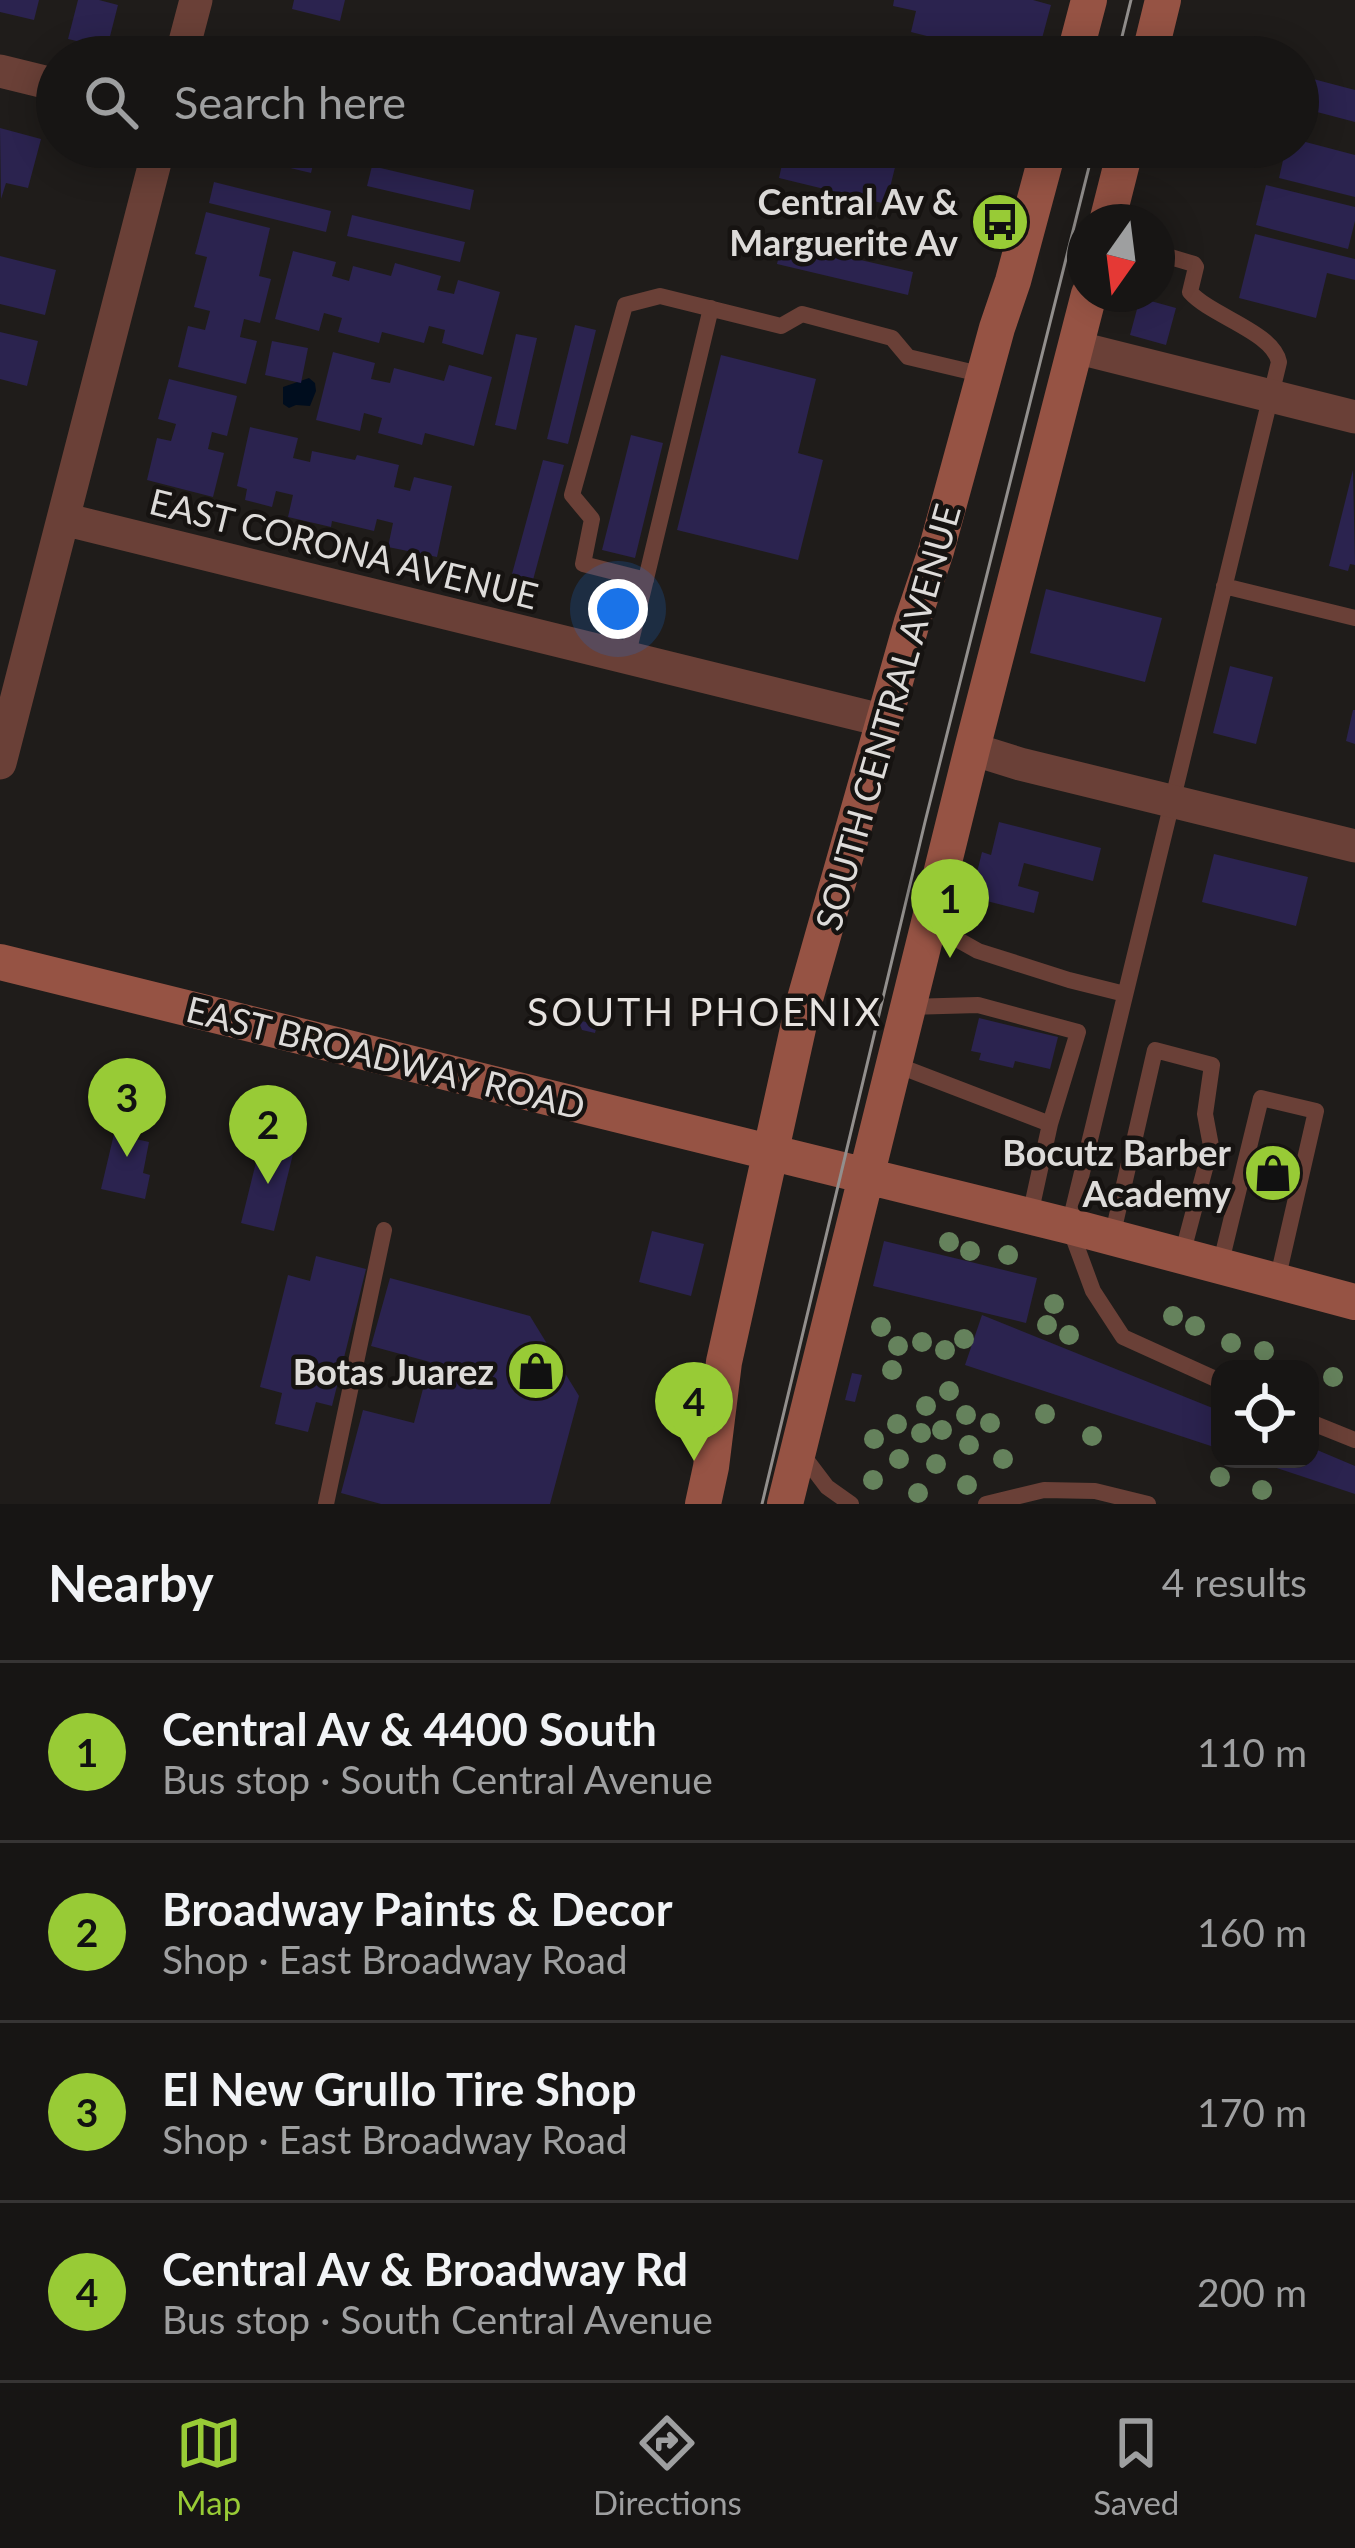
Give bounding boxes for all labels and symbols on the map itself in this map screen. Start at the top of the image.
place label: Central Av & Marguerite Av [729,179,958,264]
bus stop icon: Central Av & Marguerite Av [969,191,1031,253]
north arrow [1067,204,1175,312]
street label: EAST CORONA AVENUE [145,478,543,618]
street label: SOUTH CENTRAL AVENUE [805,499,969,935]
your location [588,579,648,639]
pin: 1 [911,859,989,958]
street label: EAST BROADWAY ROAD [182,986,590,1128]
district label: SOUTH PHOENIX [527,988,883,1034]
pin: 3 [88,1058,166,1157]
pin: 2 [229,1085,307,1184]
place label: Bocutz Barber Academy [1002,1130,1232,1215]
shop icon: Bocutz Barber Academy [1242,1142,1304,1204]
shop icon: Botas Juarez [505,1340,567,1402]
place label: Botas Juarez [293,1349,494,1393]
pin: 4 [655,1362,733,1461]

